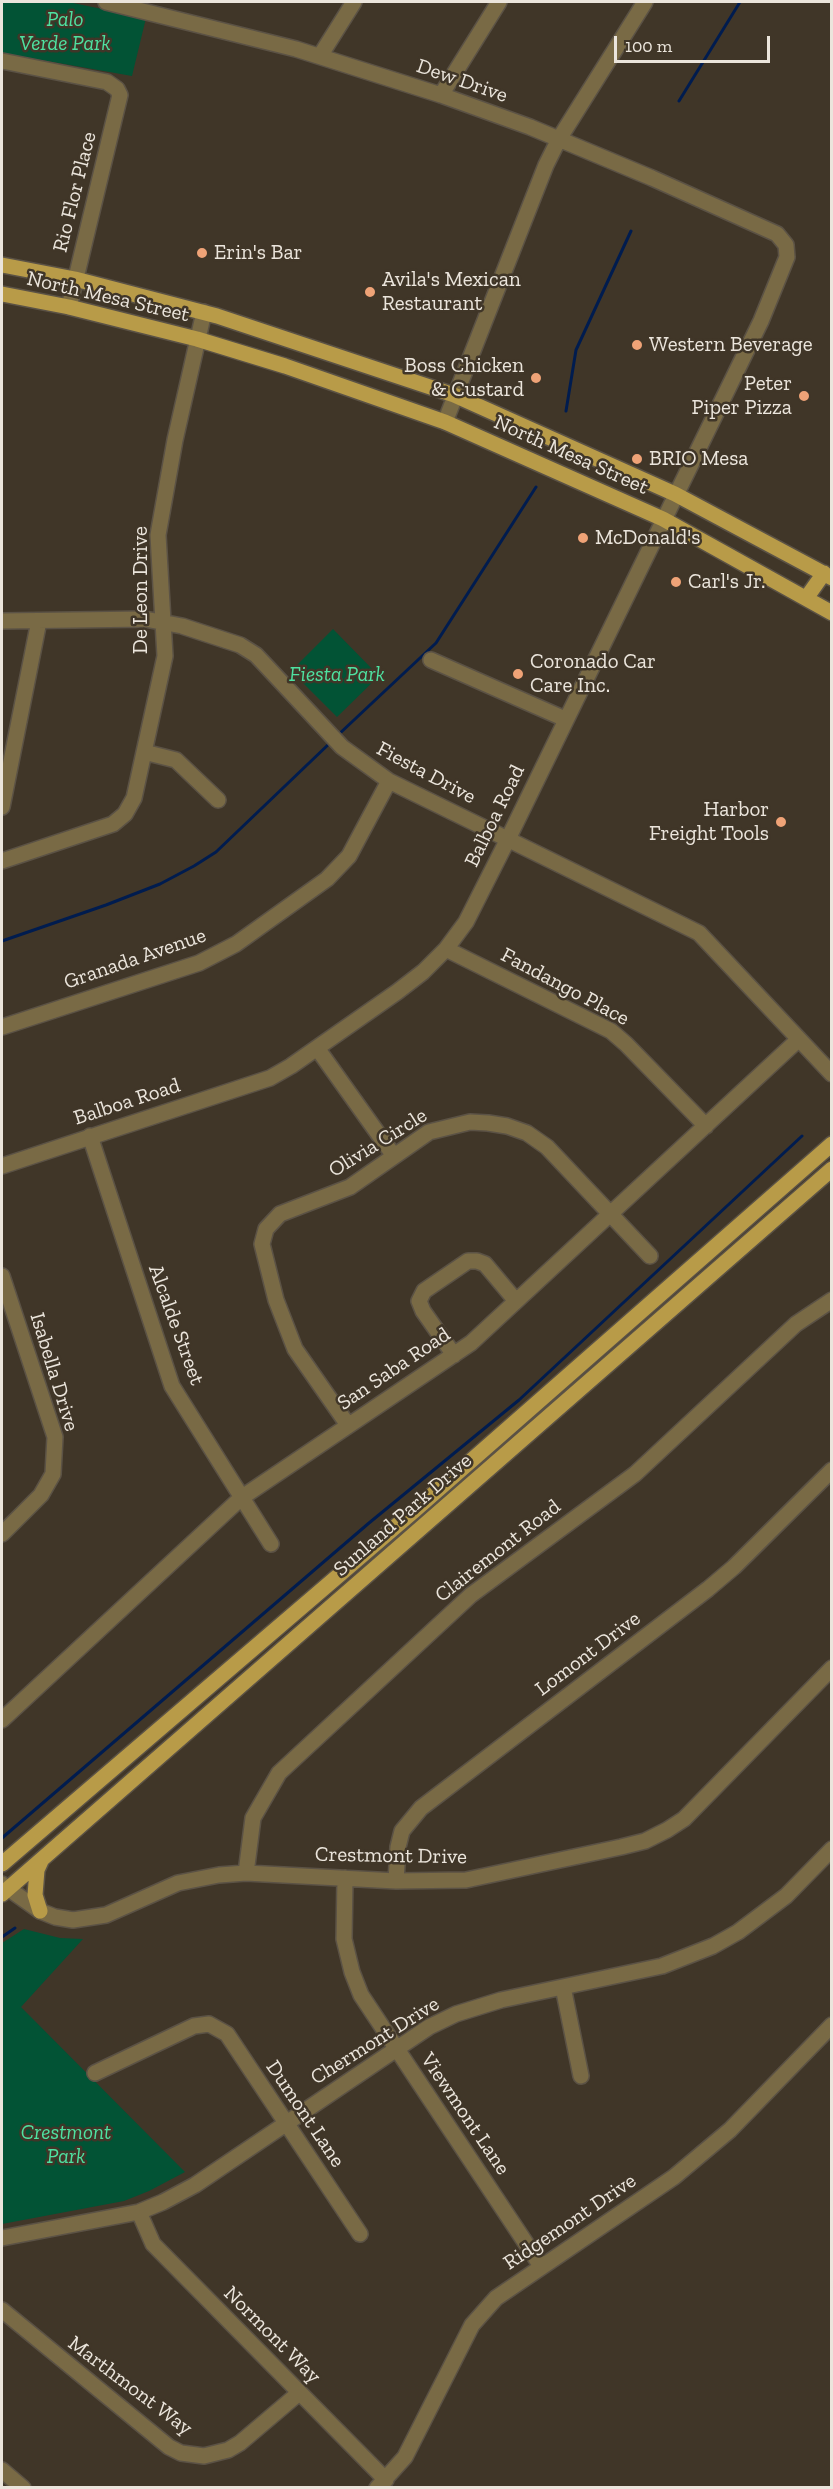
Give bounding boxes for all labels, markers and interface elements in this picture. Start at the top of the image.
park label: Palo Verde Park [19,7,111,57]
scale bar [617,24,773,62]
text: 100 m [625,35,672,57]
street label: Dew Drive [413,54,511,108]
street label: Rio Flor Place [48,129,102,255]
place label: Erin's Bar [214,240,302,266]
marker: Erin's Bar [195,246,209,260]
street label: North Mesa Street [24,266,192,328]
place label: Avila's Mexican Restaurant [382,267,521,317]
marker: Avila's Mexican Restaurant [363,285,377,299]
place label: Western Beverage [649,332,813,358]
marker: Western Beverage [630,338,644,352]
place label: Boss Chicken & Custard [404,353,524,403]
marker: Boss Chicken & Custard [529,371,543,385]
place label: Peter Piper Pizza [691,371,792,421]
marker: Peter Piper Pizza [797,389,811,403]
street label: North Mesa Street [490,410,652,500]
place label: BRIO Mesa [649,446,748,472]
marker: BRIO Mesa [630,452,644,466]
place label: McDonald's [595,525,700,551]
street label: De Leon Drive [128,526,154,654]
marker: McDonald's [576,531,590,545]
place label: Carl's Jr. [688,569,765,595]
marker: Carl's Jr. [669,575,683,589]
place label: Coronado Car Care Inc. [530,649,656,699]
park label: Fiesta Park [289,662,385,688]
marker: Coronado Car Care Inc. [511,667,525,681]
street label: Fiesta Drive [372,736,480,810]
street label: Balboa Road [459,761,531,871]
place label: Harbor Freight Tools [649,797,769,847]
marker: Harbor Freight Tools [774,815,788,829]
street label: Granada Avenue [61,923,209,995]
street label: Fandango Place [497,943,633,1031]
street label: Balboa Road [71,1073,183,1131]
street label: Olivia Circle [324,1103,432,1183]
street label: Alcalde Street [143,1261,209,1389]
street label: Isabella Drive [24,1310,84,1434]
street label: San Saba Road [333,1322,455,1416]
street label: Sunland Park Drive [329,1448,477,1582]
street label: Clairemont Road [430,1494,566,1608]
street label: Lomont Drive [530,1606,646,1702]
street label: Crestmont Drive [315,1842,467,1870]
street label: Chermont Drive [306,1991,444,2091]
street label: Viewmont Lane [415,2048,515,2180]
street label: Dumont Lane [260,2056,350,2172]
park label: Crestmont Park [21,2120,111,2170]
street label: Ridgemont Drive [499,2168,641,2276]
street label: Normont Way [218,2281,326,2389]
street label: Marthmont Way [63,2331,197,2441]

